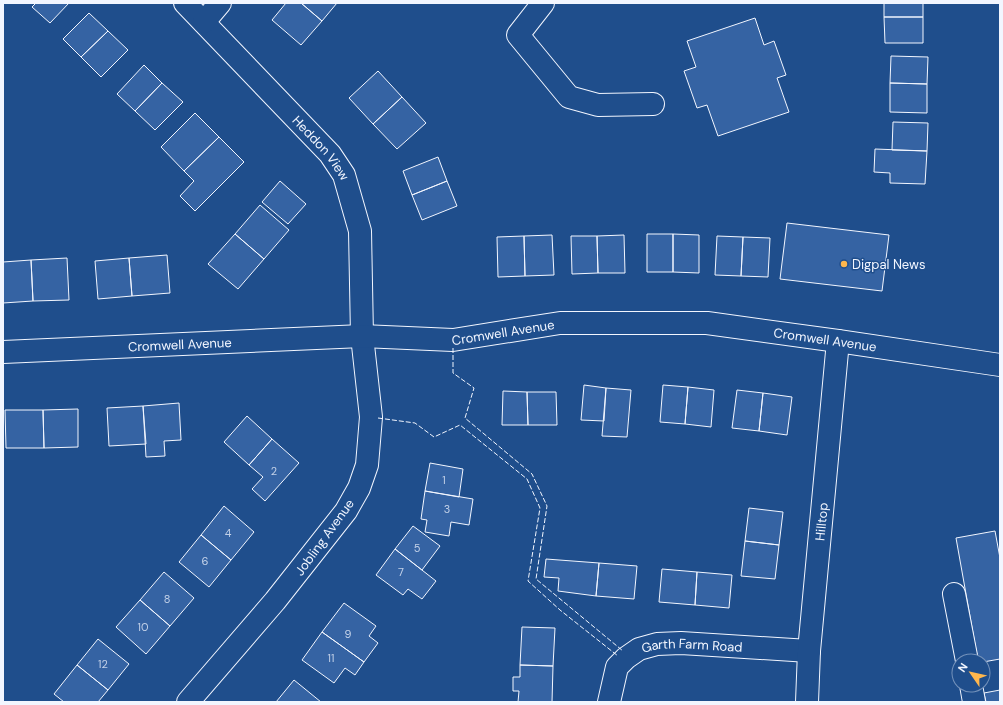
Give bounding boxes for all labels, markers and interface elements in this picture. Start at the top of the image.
street label: Heddon View [289,112,353,184]
place label: Digpal News [852,256,925,273]
marker: Digpal News [839,259,849,269]
street label: Cromwell Avenue [450,316,556,349]
street label: Cromwell Avenue [772,324,878,356]
street label: Cromwell Avenue [128,334,232,355]
house number: 2 [271,464,277,478]
house number: 1 [442,473,446,487]
street label: Jobling Avenue [291,496,358,579]
house number: 3 [444,502,450,516]
street label: Hilltop [811,502,832,542]
house number: 4 [225,526,232,540]
house number: 5 [414,541,421,555]
house number: 6 [202,554,209,568]
house number: 7 [398,565,404,579]
house number: 8 [164,592,170,606]
house number: 10 [138,620,148,634]
house number: 9 [345,627,352,641]
street label: Garth Farm Road [640,635,743,657]
house number: 11 [328,651,334,665]
north arrow [951,653,991,693]
house number: 12 [98,657,108,671]
text: N [955,660,971,675]

